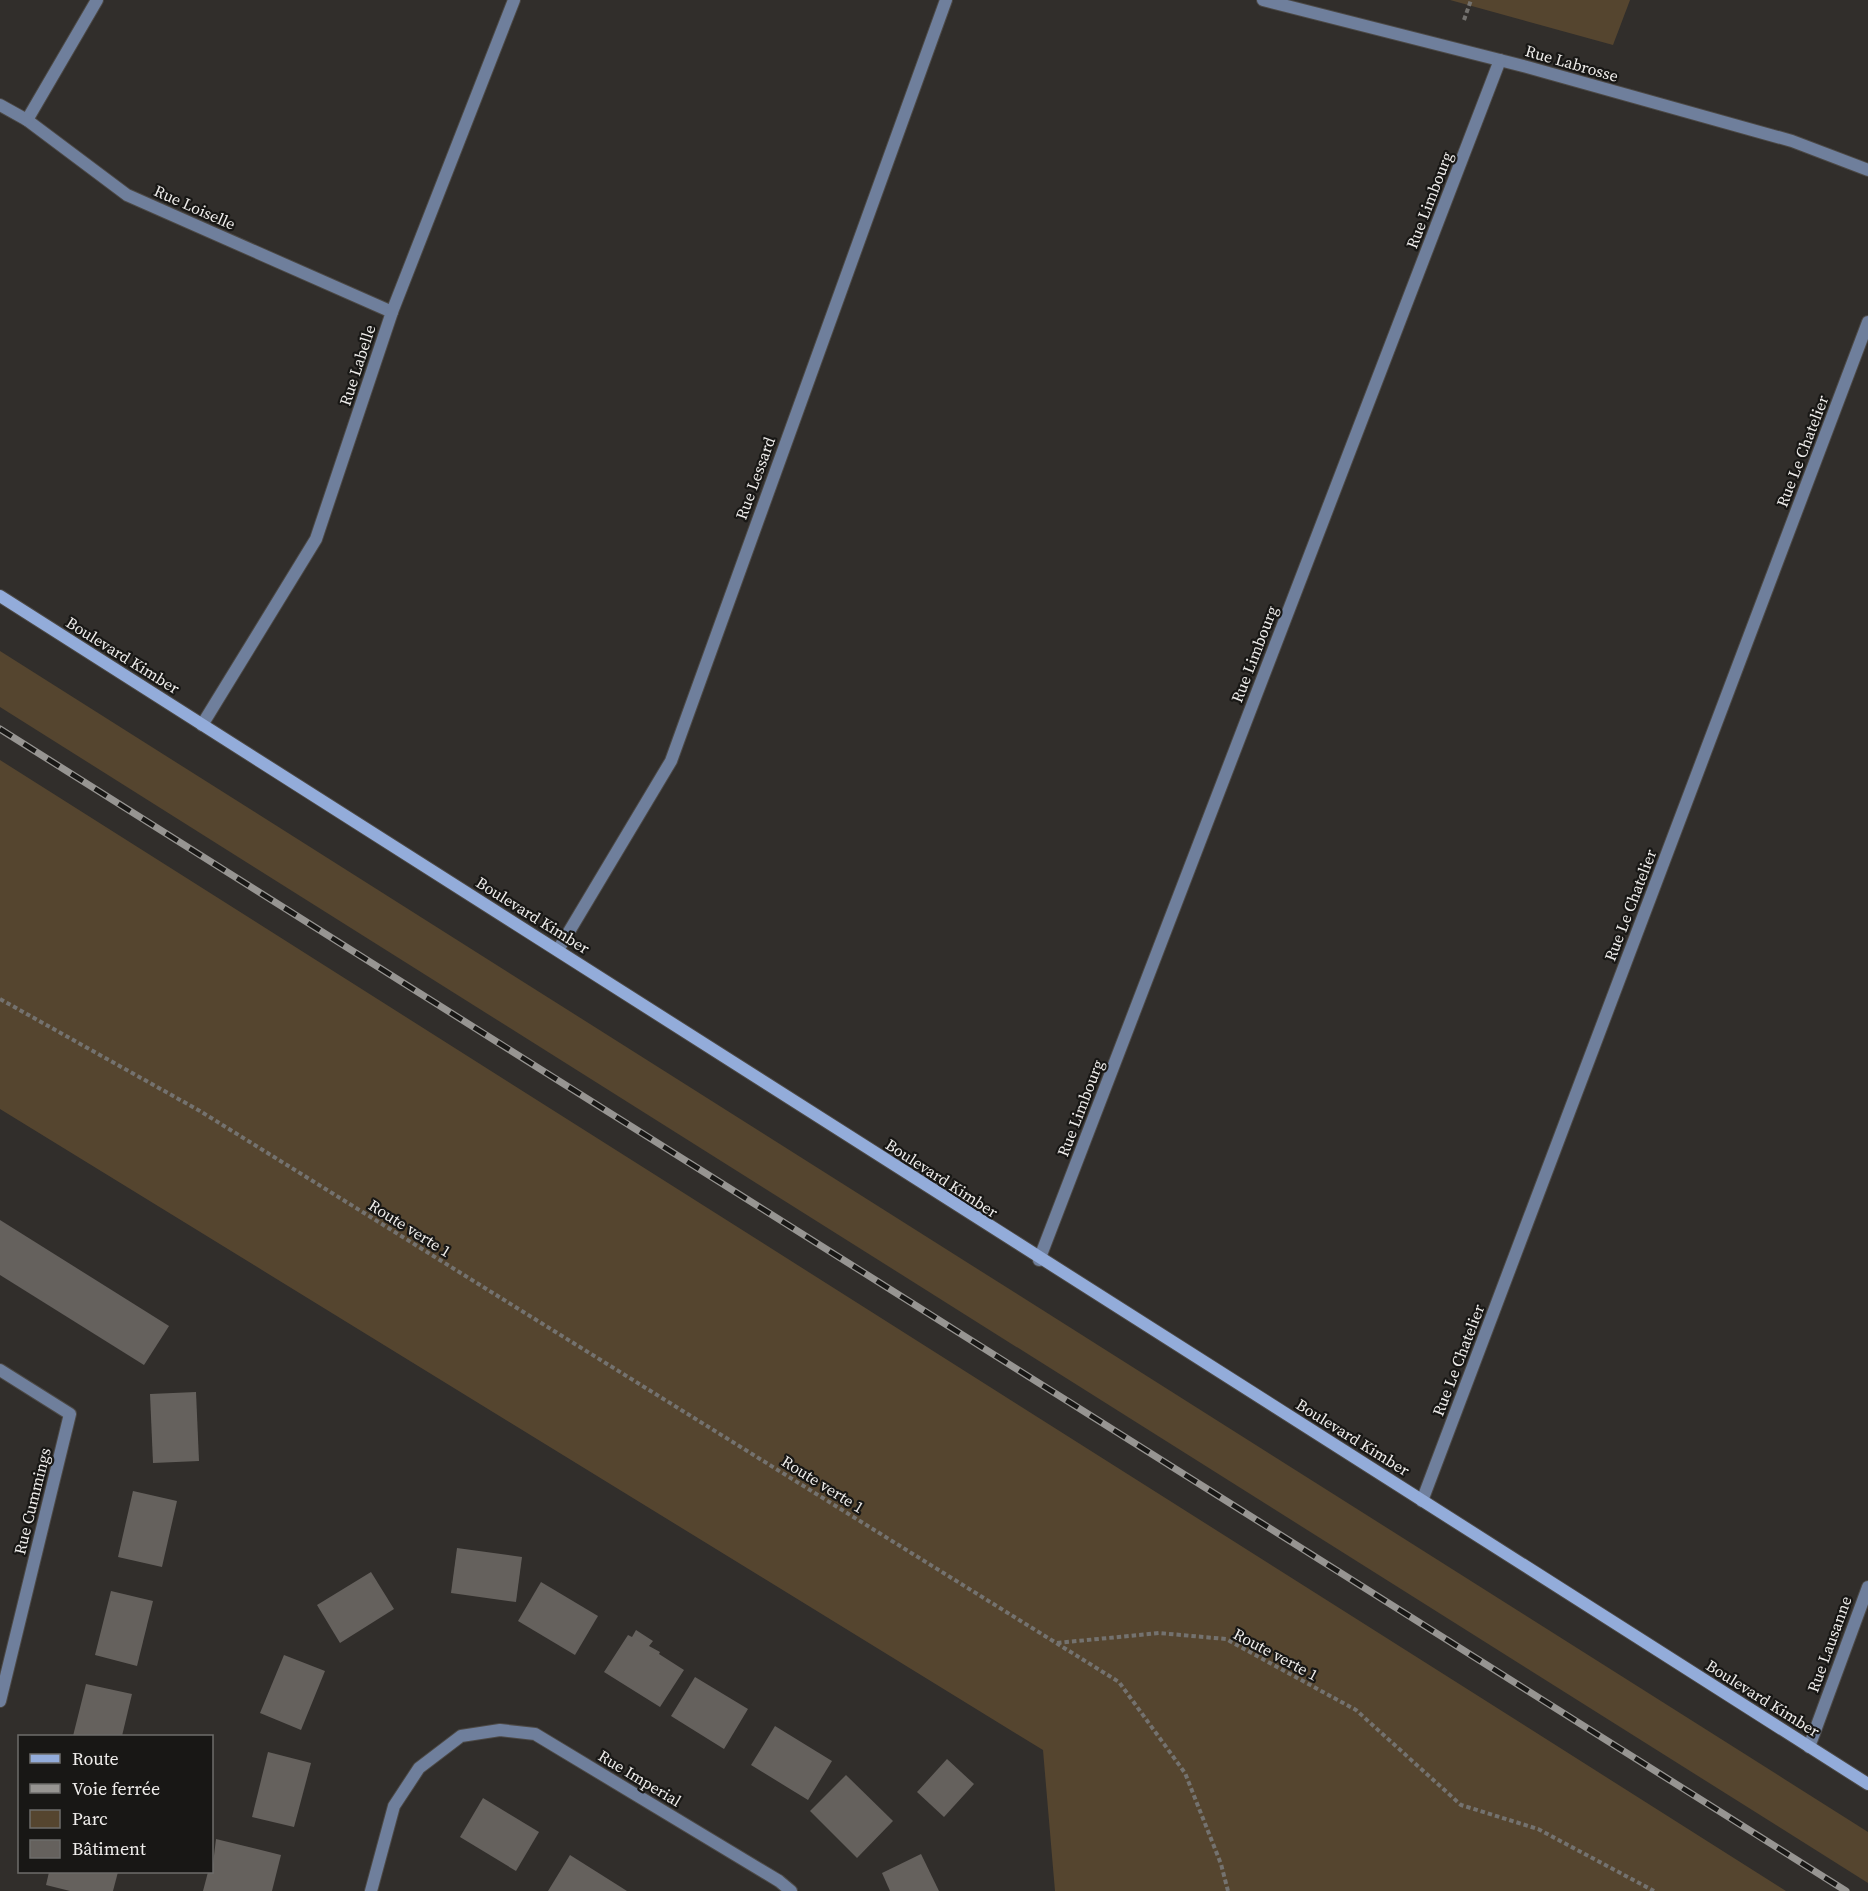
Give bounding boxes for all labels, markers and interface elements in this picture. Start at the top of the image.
street label: Rue Labrosse [1523,39,1621,87]
street label: Rue Limbourg [1400,148,1458,252]
street label: Rue Loiselle [151,179,239,235]
street label: Rue Labelle [334,322,380,408]
street label: Rue Le Chatelier [1771,392,1834,510]
street label: Rue Lessard [730,434,780,522]
street label: Rue Limbourg [1225,602,1283,706]
street label: Boulevard Kimber [62,611,184,699]
street label: Rue Le Chatelier [1599,846,1662,964]
street label: Boulevard Kimber [472,871,594,959]
street label: Rue Limbourg [1051,1056,1109,1160]
street label: Boulevard Kimber [881,1133,1003,1223]
street label: Route verte 1 [365,1194,455,1262]
street label: Rue Le Chatelier [1427,1301,1490,1419]
street label: Boulevard Kimber [1292,1393,1414,1481]
street label: Rue Cummings [8,1445,56,1557]
street label: Route verte 1 [778,1450,868,1518]
street label: Rue Lausanne [1801,1593,1857,1695]
street label: Route verte 1 [1230,1622,1322,1686]
street label: Boulevard Kimber [1702,1654,1824,1742]
legend [18,1735,213,1873]
street label: Rue Imperial [594,1745,686,1812]
text: Route [72,1746,119,1771]
text: Voie ferrée [72,1776,160,1801]
text: Parc [72,1806,108,1831]
text: Bâtiment [72,1836,146,1861]

